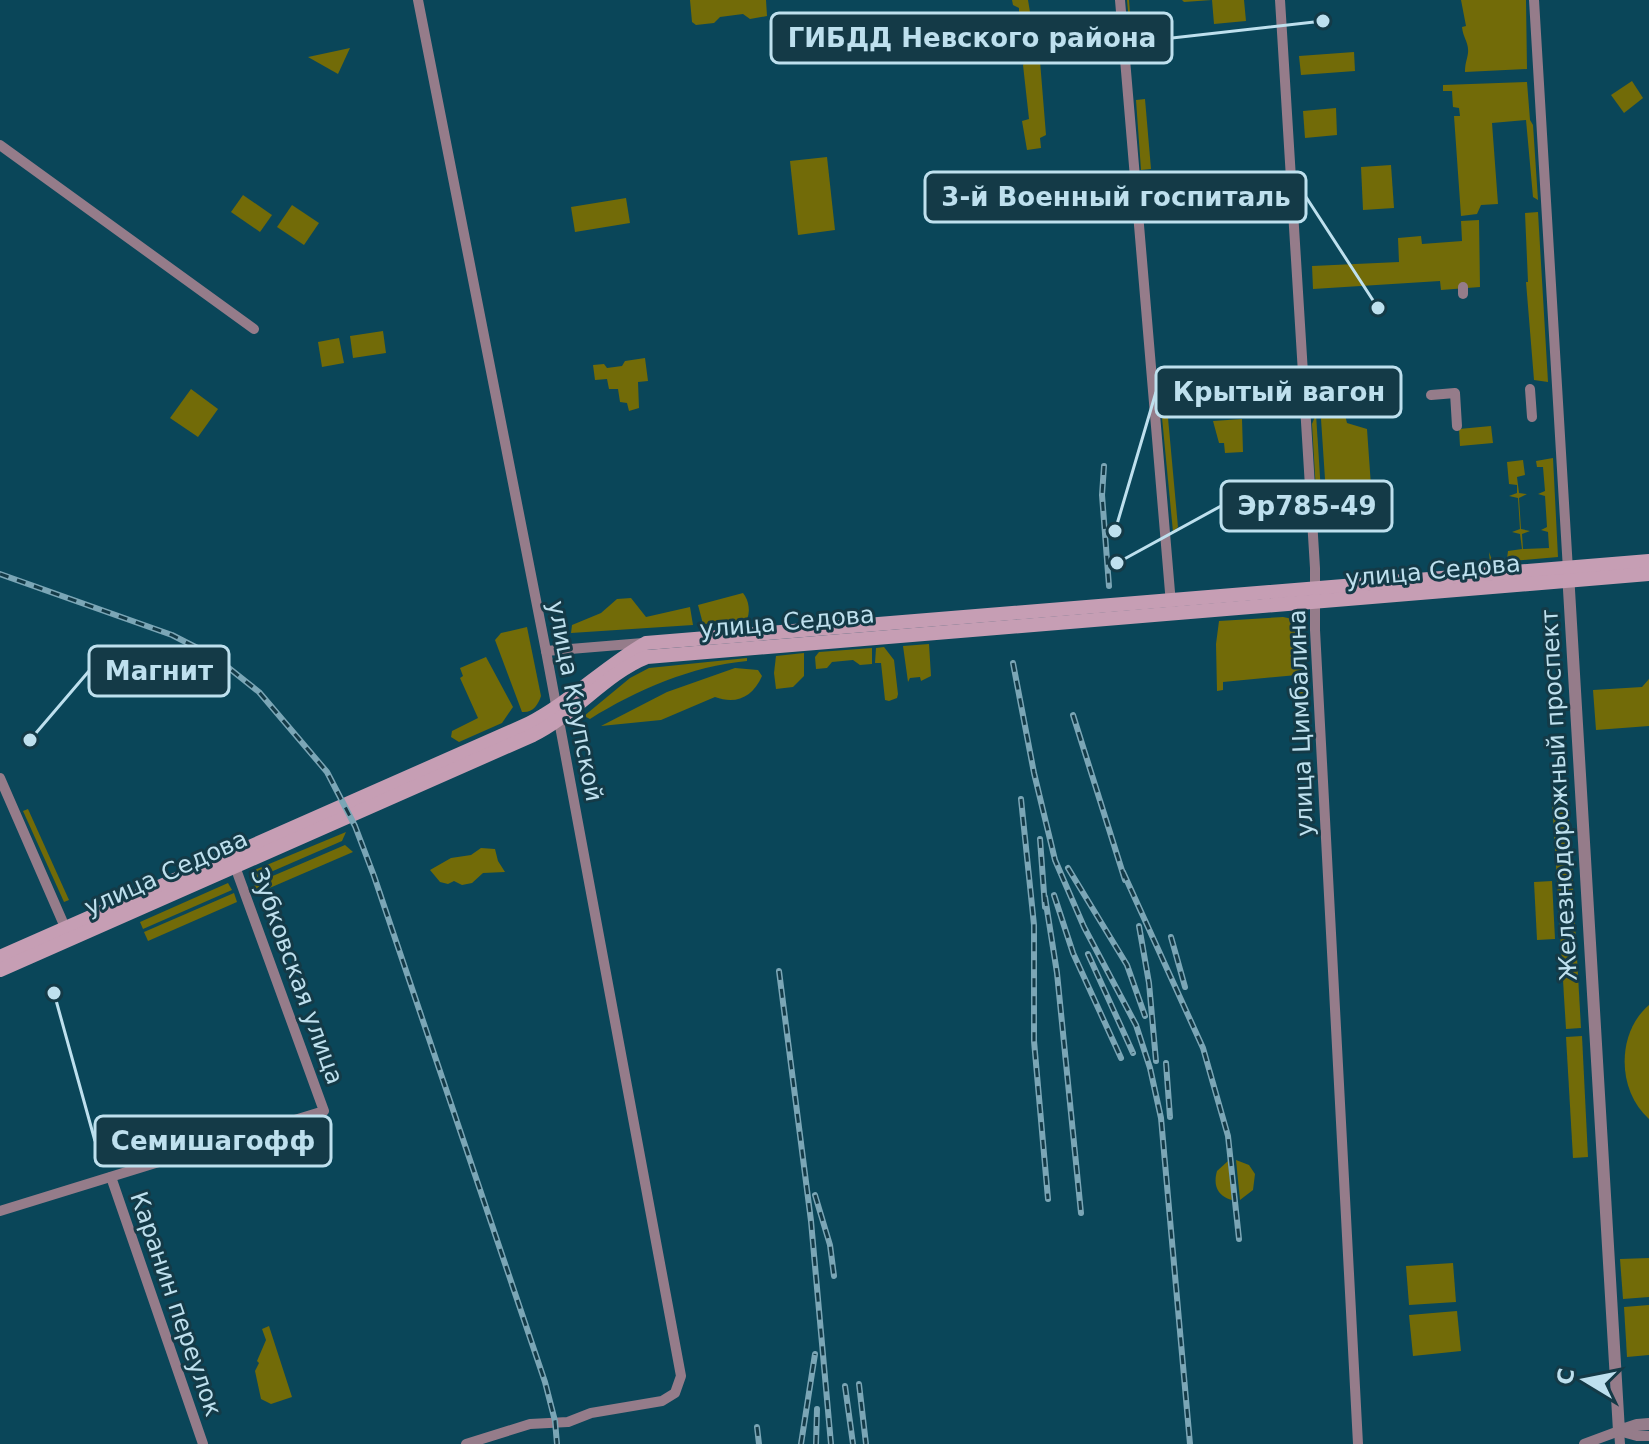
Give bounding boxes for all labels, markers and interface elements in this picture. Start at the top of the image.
callout: ГИБДД Невского района [771,13,1172,63]
text: ГИБДД Невского района [788,23,1156,53]
callout: 3-й Военный госпиталь [925,172,1306,222]
text: 3-й Военный госпиталь [941,182,1291,212]
callout: Крытый вагон [1156,367,1401,417]
text: Крытый вагон [1173,377,1385,407]
callout: Эр785-49 [1221,481,1392,531]
text: Эр785-49 [1238,491,1376,521]
street label: улица Седова [1344,549,1522,593]
street label: улица Крупской [542,598,608,804]
street label: улица Седова [698,600,876,644]
street label: Железнодорожный проспект [1535,608,1583,982]
street label: улица Цимбалина [1283,609,1319,837]
callout: Магнит [89,646,229,696]
text: Магнит [105,656,213,686]
street label: улица Седова [80,825,252,921]
street label: Зубковская улица [245,864,349,1088]
callout: Семишагофф [95,1116,331,1166]
text: Семишагофф [111,1126,315,1156]
street label: Каранин переулок [124,1188,228,1420]
north arrow [1545,1340,1625,1420]
text: С [1552,1366,1580,1387]

